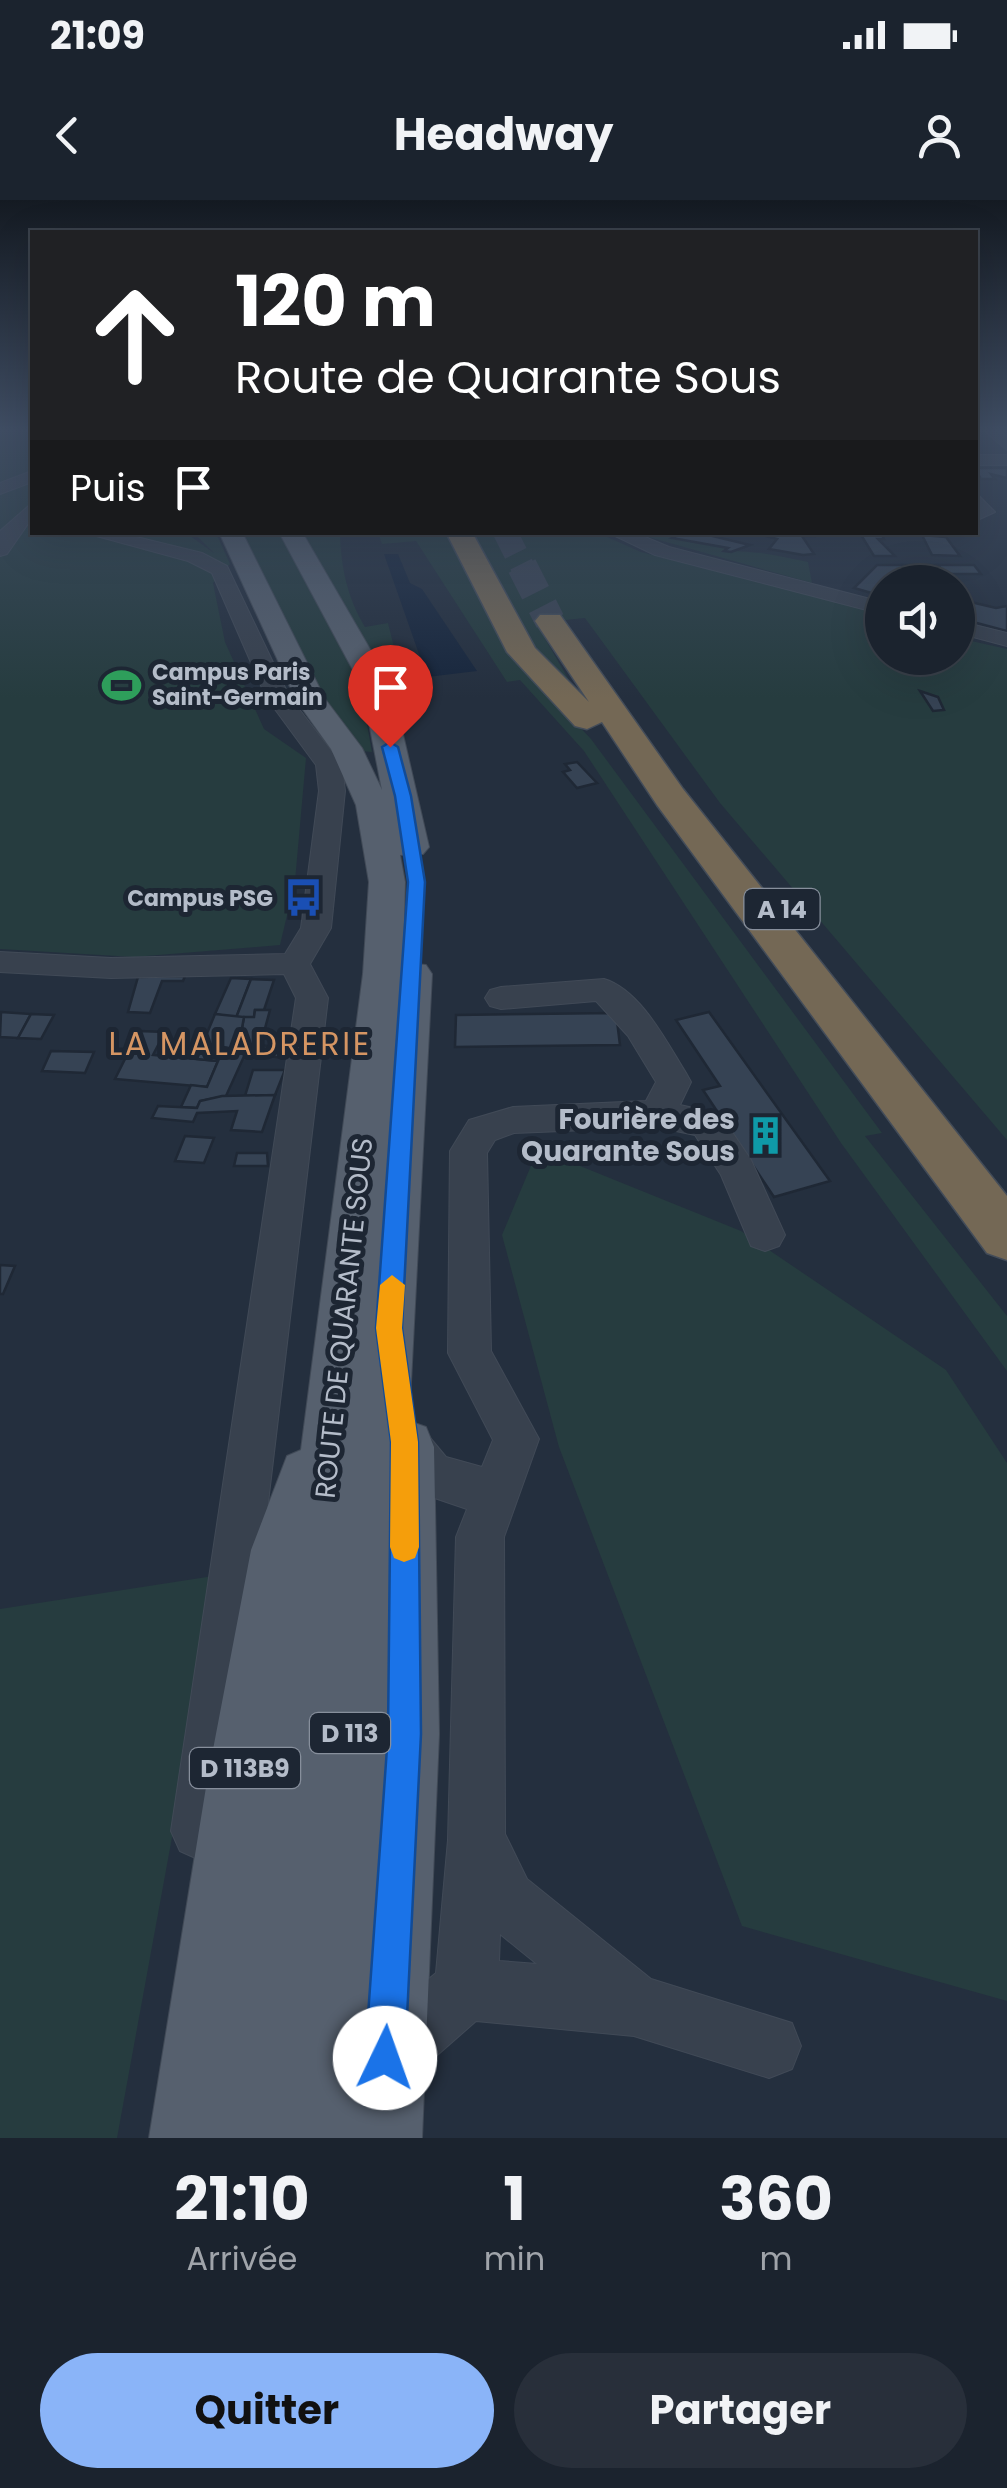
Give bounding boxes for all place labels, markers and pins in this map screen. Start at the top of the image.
pin [348,645,433,748]
place label: Campus Paris Saint-Germain [152,657,323,713]
sports icon: Campus Paris Saint-Germain [101,664,143,706]
bus stop icon: Campus PSG [282,877,324,919]
place label: Campus PSG [127,883,273,914]
place label: Fourière des Quarante Sous [521,1100,735,1171]
building icon: Fourière des Quarante Sous [744,1114,786,1156]

